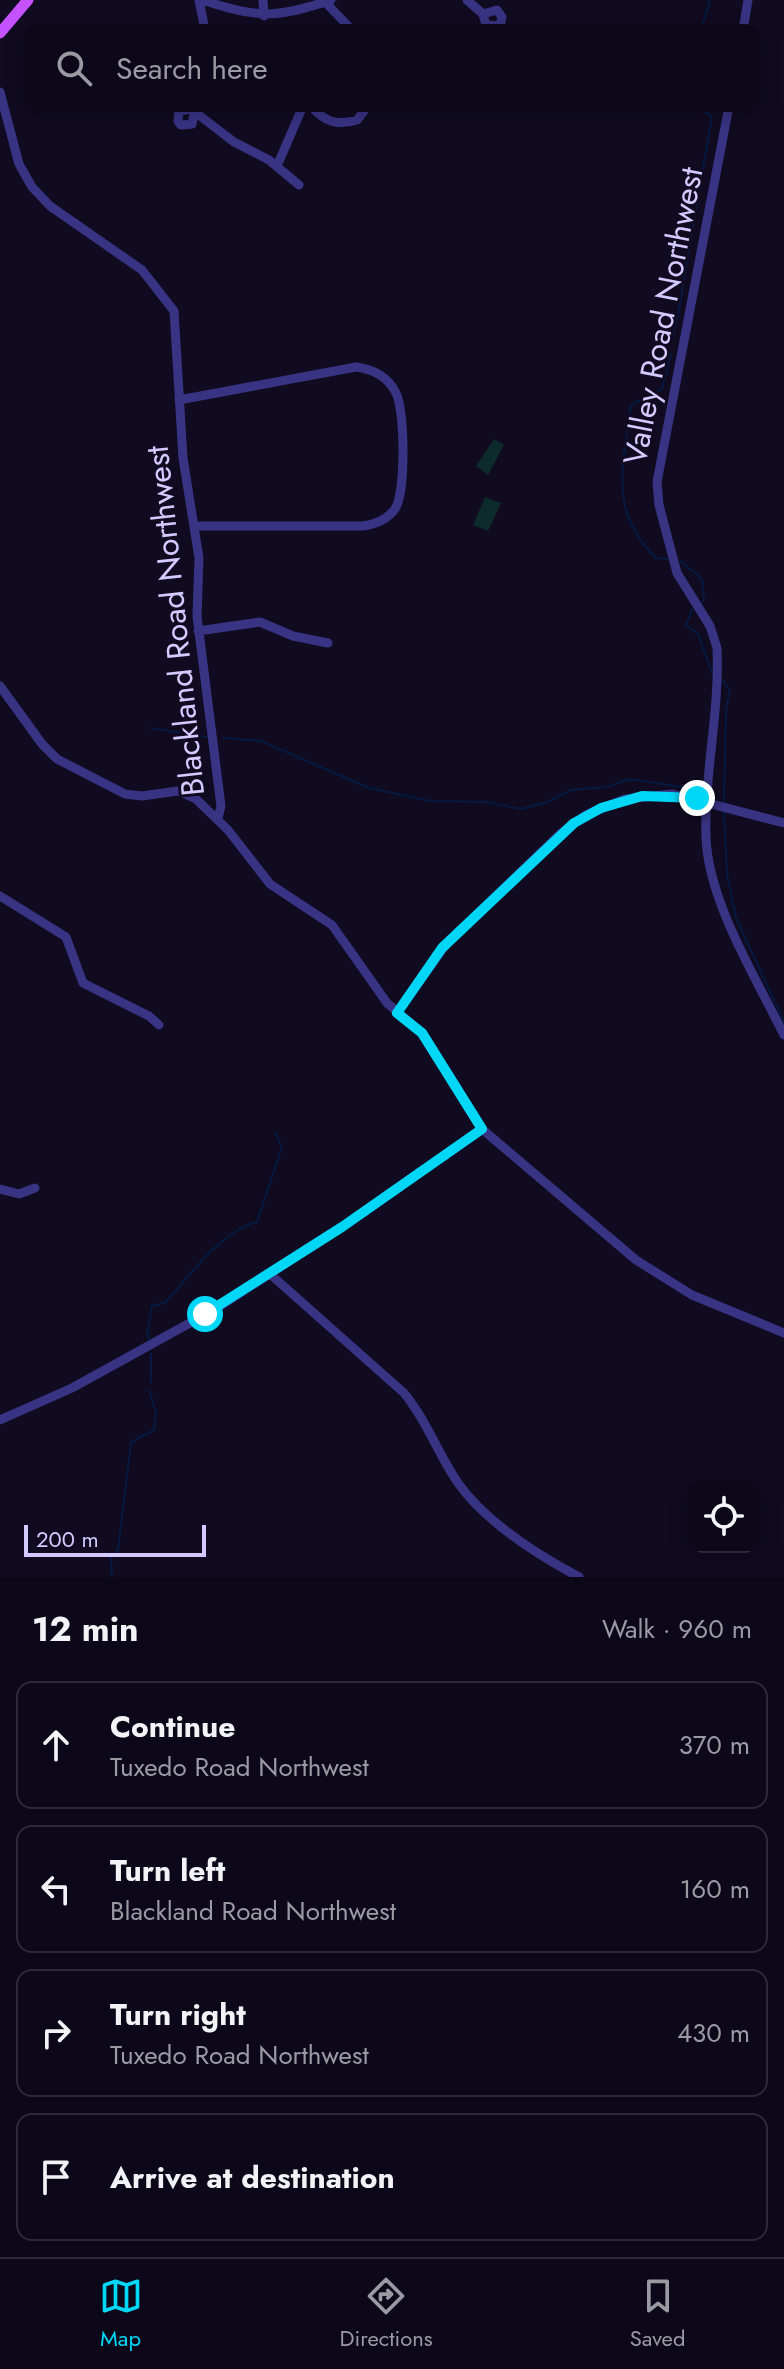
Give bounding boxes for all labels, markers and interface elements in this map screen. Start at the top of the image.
search box [24,24,760,112]
icon: search [52,46,96,90]
text: Search here [116,47,268,90]
street label: Valley Road Northwest [612,163,714,469]
street label: Blackland Road Northwest [134,443,216,798]
route end [679,780,715,816]
route start [187,1296,223,1332]
map controls [688,1481,760,1553]
button: locate [688,1481,760,1553]
scale bar [24,1521,206,1557]
text: 200 m [36,1523,99,1555]
text: 12 min [32,1605,139,1654]
text: Walk · 960 m [602,1610,752,1648]
text: Continue [110,1705,236,1748]
icon: ahead [34,1723,78,1767]
text: 370 m [679,1726,750,1764]
text: Tuxedo Road Northwest [110,1748,369,1786]
text: Turn left [110,1849,225,1892]
icon: left [34,1867,78,1911]
text: 160 m [680,1870,750,1908]
text: Blackland Road Northwest [110,1892,396,1930]
text: Turn right [110,1993,246,2036]
icon: right [34,2011,78,2055]
text: 430 m [677,2014,750,2052]
text: Tuxedo Road Northwest [110,2036,369,2074]
icon: arrive [34,2155,78,2199]
text: Arrive at destination [110,2156,395,2199]
tab: Map [99,2274,143,2354]
tab: Directions [340,2274,433,2354]
tab: Saved [630,2274,685,2354]

